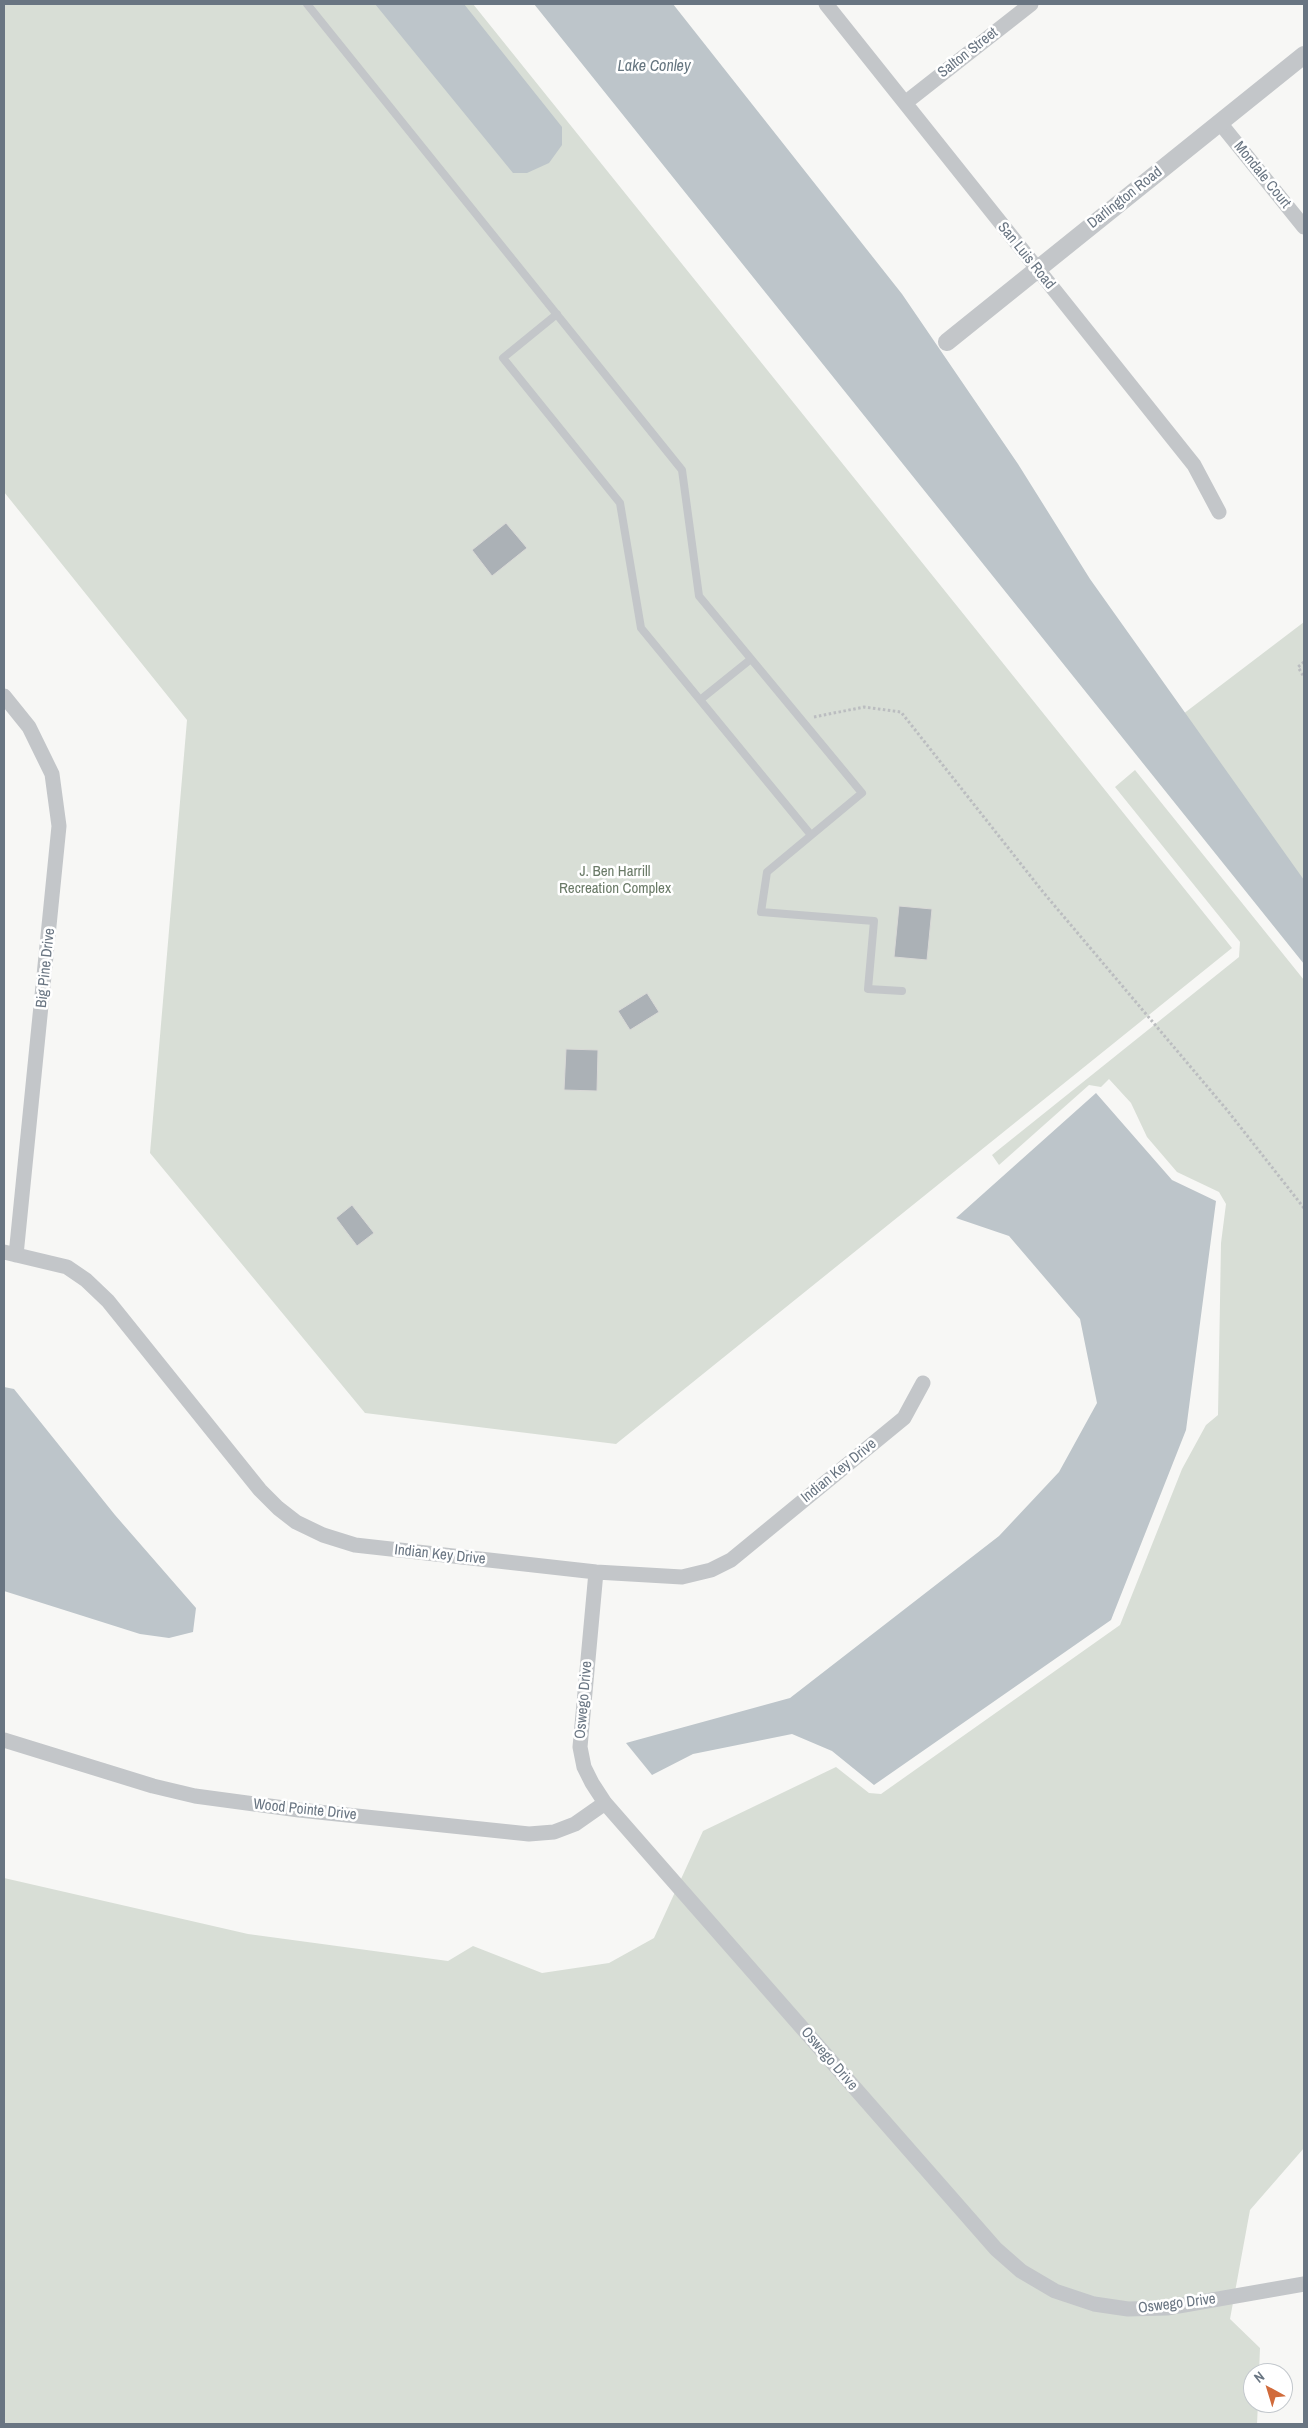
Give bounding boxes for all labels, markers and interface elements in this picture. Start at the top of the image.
street label: Salton Street [934,24,1002,82]
water label: Lake Conley [618,57,690,77]
street label: Mondale Court [1230,138,1294,212]
street label: Darlington Road [1084,163,1166,233]
street label: San Luis Road [993,219,1059,293]
park label: J. Ben Harrill Recreation Complex [559,863,671,898]
street label: Big Pine Drive [33,927,59,1009]
street label: Indian Key Drive [798,1435,880,1507]
street label: Indian Key Drive [394,1541,486,1569]
street label: Oswego Drive [572,1660,596,1740]
street label: Wood Pointe Drive [252,1796,358,1824]
street label: Oswego Drive [797,2024,861,2094]
street label: Oswego Drive [1137,2290,1217,2318]
north arrow [1243,2363,1293,2413]
text: N [1250,2368,1268,2387]

